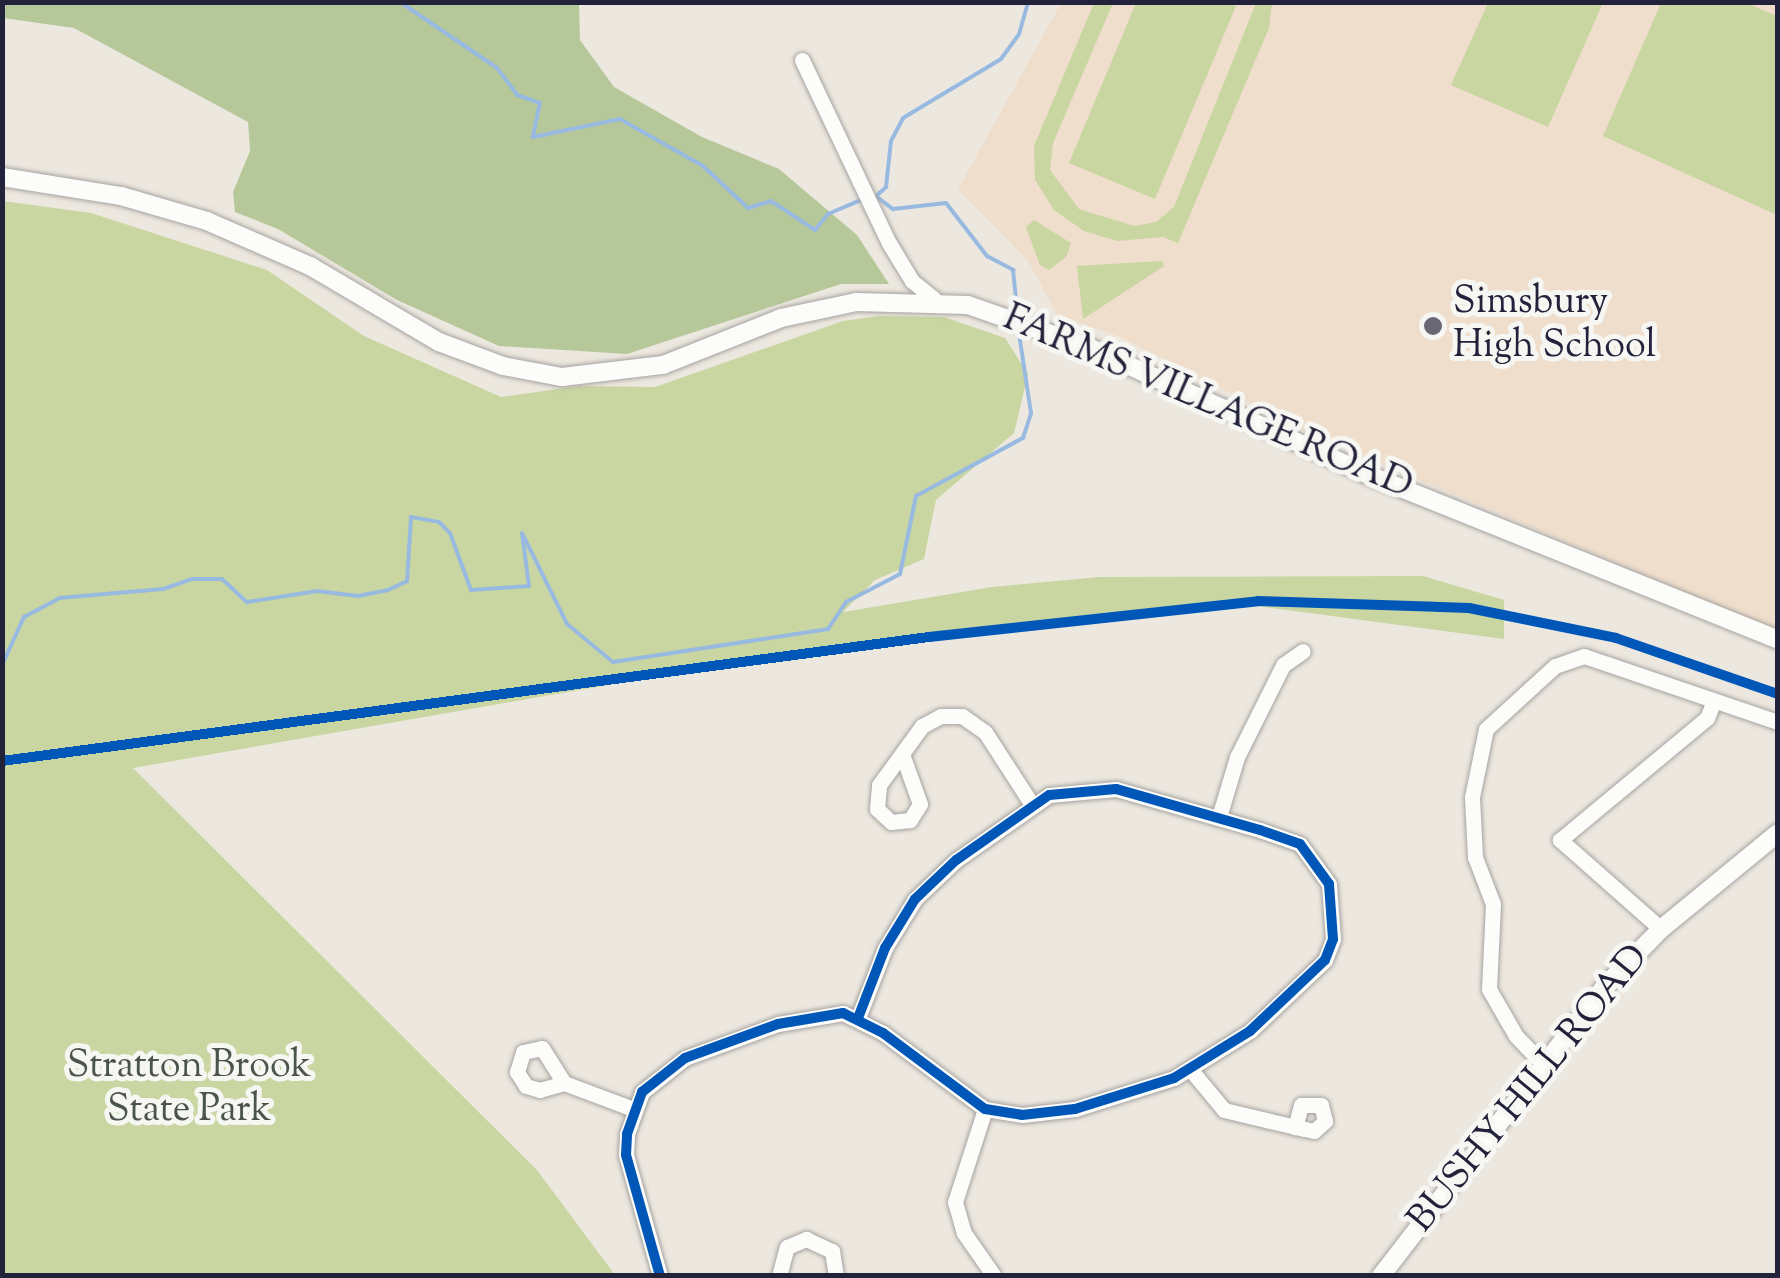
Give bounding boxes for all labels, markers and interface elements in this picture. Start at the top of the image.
place label: Simsbury High School [1453,281,1656,370]
street label: FARMS VILLAGE ROAD [996,297,1418,511]
marker: Simsbury High School [1422,315,1444,337]
street label: BUSHY HILL ROAD [1400,937,1660,1243]
park label: Stratton Brook State Park [67,1045,311,1134]

